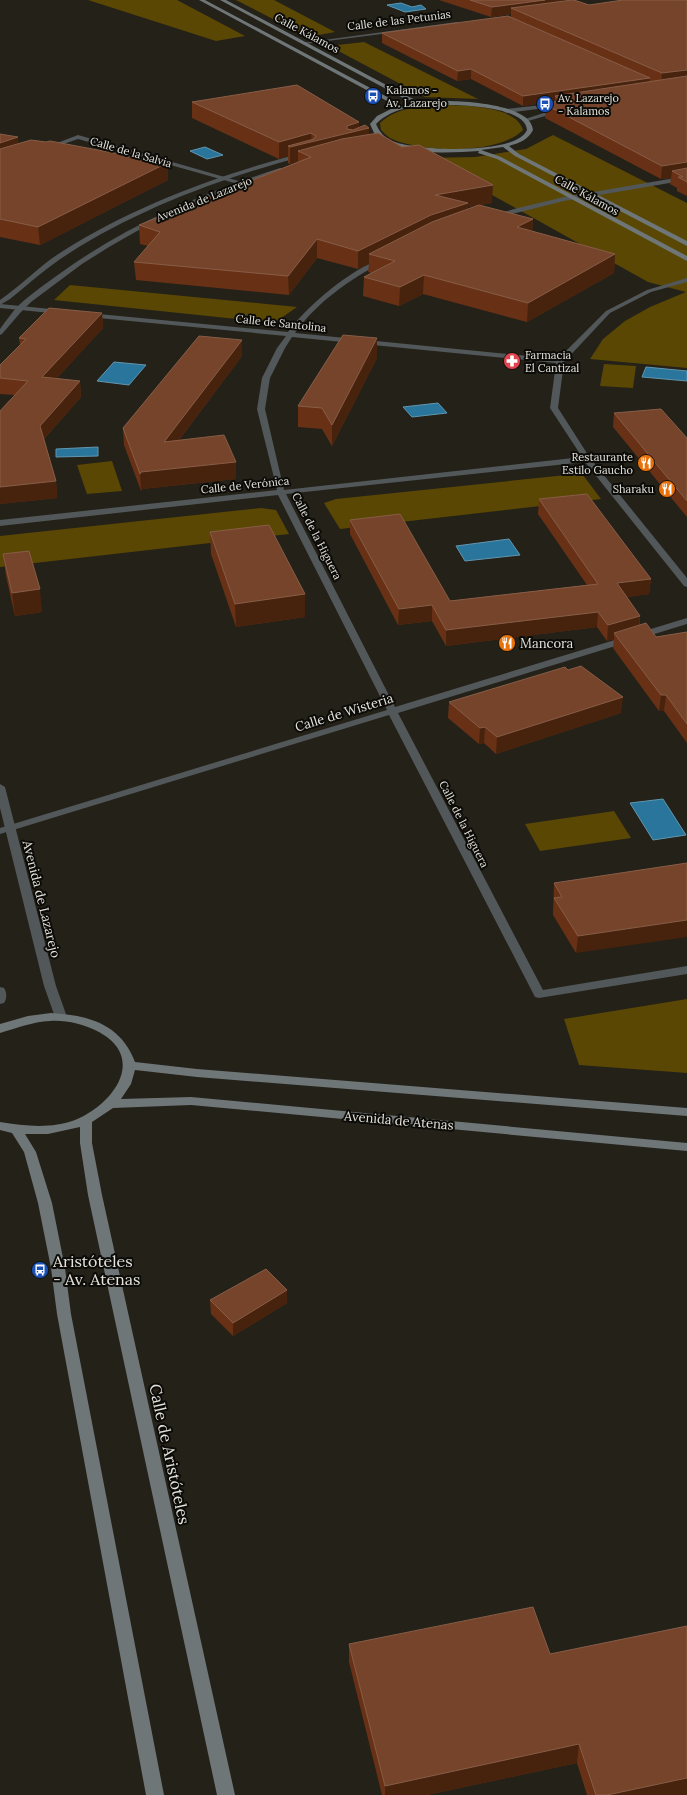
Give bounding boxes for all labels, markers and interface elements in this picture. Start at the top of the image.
street label: Calle de las Petunias [346,7,452,33]
street label: Calle Kálamos [272,10,342,56]
place label: Kalamos - Av. Lazarejo [385,83,447,110]
bus stop icon: Kalamos - Av. Lazarejo [363,86,383,106]
place label: Av. Lazarejo - Kalamos [557,91,619,118]
bus stop icon: Av. Lazarejo - Kalamos [535,94,555,114]
street label: Calle de la Salvia [89,134,174,170]
street label: Calle Kálamos [552,172,622,218]
street label: Avenida de Lazarejo [153,173,254,225]
street label: Calle de Santolina [235,311,327,335]
place label: Farmacia El Cantizal [525,348,579,375]
pharmacy icon: Farmacia El Cantizal [502,351,522,371]
place label: Restaurante Estilo Gaucho [562,450,633,477]
restaurant icon: Restaurante Estilo Gaucho [636,453,656,473]
street label: Calle de Verónica [200,473,290,497]
restaurant icon: Sharaku [657,479,677,499]
place label: Sharaku [613,482,654,496]
street label: Calle de la Higuera [289,490,345,582]
restaurant icon: Mancora [497,633,517,653]
place label: Mancora [520,635,574,652]
street label: Calle de Wisteria [293,689,396,736]
street label: Calle de la Higuera [436,778,492,870]
street label: Avenida de Lazarejo [18,838,64,960]
street label: Avenida de Atenas [342,1107,454,1134]
place label: Aristóteles - Av. Atenas [52,1251,140,1289]
bus stop icon: Aristóteles - Av. Atenas [30,1260,50,1280]
street label: Calle de Aristóteles [145,1382,195,1526]

